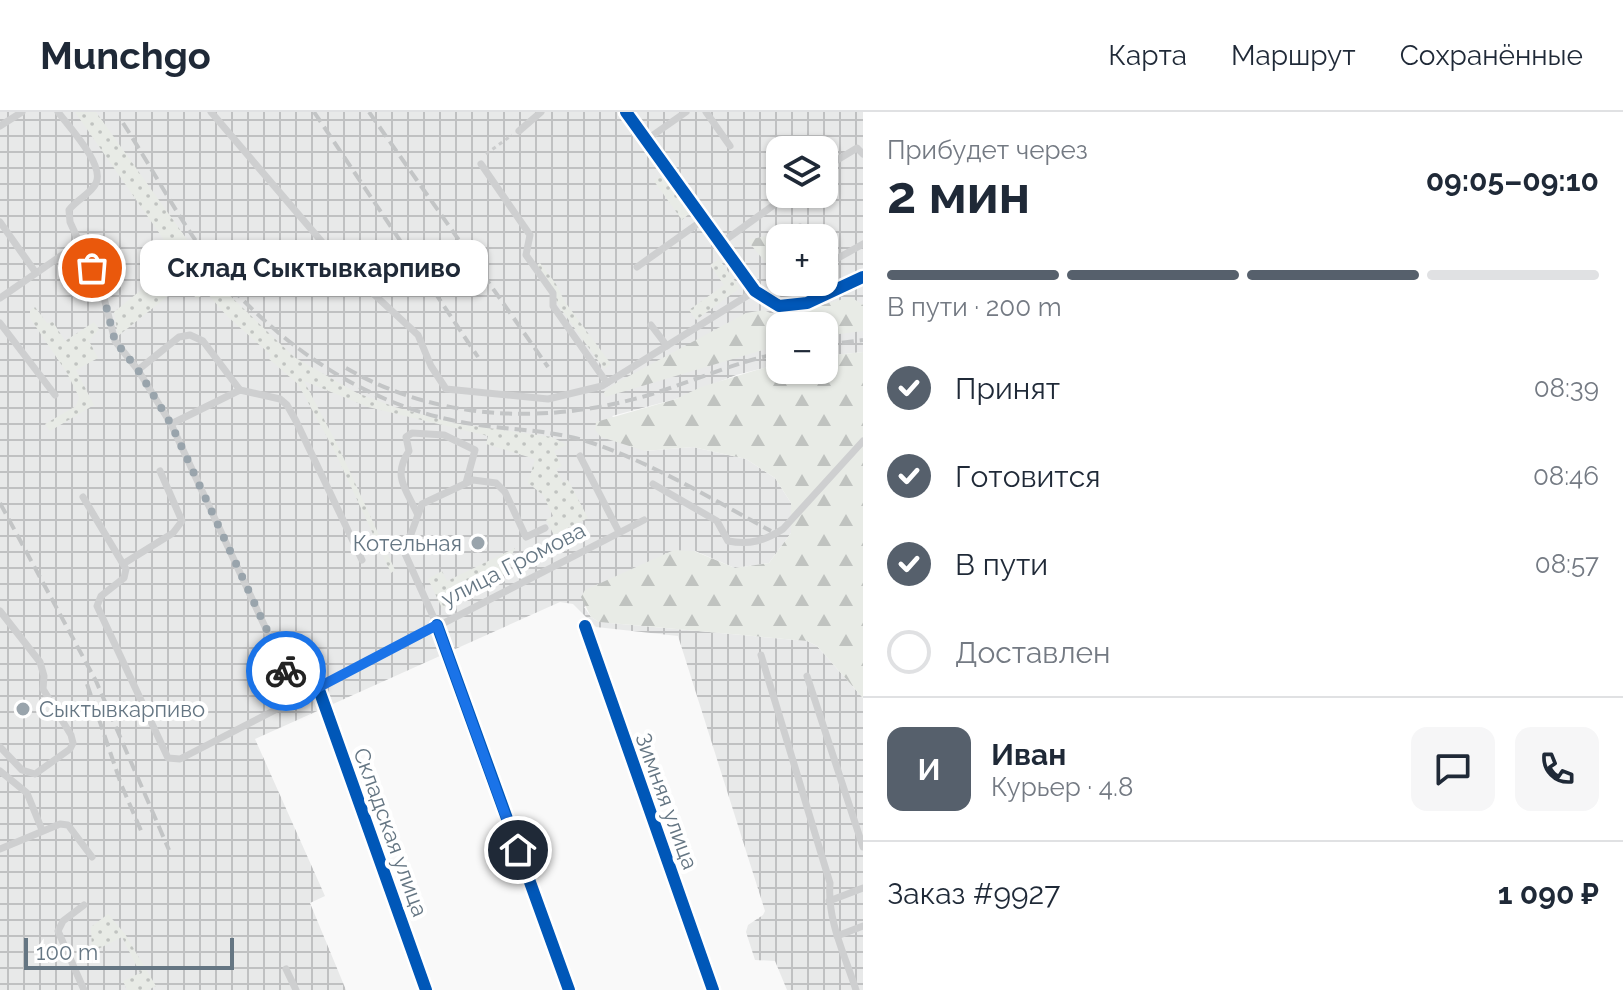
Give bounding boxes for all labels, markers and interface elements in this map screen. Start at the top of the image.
text: Munchgo [40,33,211,78]
text: Карта [1108,39,1187,72]
text: Маршрут [1231,39,1356,72]
text: Сохранённые [1400,39,1583,72]
text: Прибудет через [887,135,1088,165]
map controls [766,136,838,384]
button: layers [766,136,838,208]
text: 09:05–09:10 [1426,163,1599,198]
text: 2 мин [887,164,1030,225]
button: + [766,224,838,296]
pin [58,234,126,302]
callout: Склад Сыктывкарпиво [140,240,488,296]
icon: bag [70,246,114,290]
text: Склад Сыктывкарпиво [167,253,461,283]
text: В пути · 200 m [887,292,1062,322]
button: − [766,312,838,384]
icon: check [887,366,931,410]
text: Принят [955,371,1060,406]
text: 08:39 [1534,373,1599,403]
icon: check [887,454,931,498]
text: Готовится [955,459,1101,494]
text: 08:46 [1533,461,1599,491]
street label: улица Громова [437,517,589,611]
place label: Котельная [353,530,462,556]
marker: Котельная [469,534,487,552]
icon: check [887,542,931,586]
text: В пути [955,547,1048,582]
text: 08:57 [1535,549,1599,579]
courier [246,631,326,711]
text: Доставлен [955,635,1111,670]
icon: bike [264,649,308,693]
place label: Сыктывкарпиво [39,696,205,722]
marker: Сыктывкарпиво [14,700,32,718]
button: chat [1411,727,1495,811]
button: phone [1515,727,1599,811]
street label: Зимняя улица [630,729,704,873]
text: Иван [991,737,1066,772]
street label: Складская улица [348,744,434,920]
text: И [917,752,941,787]
text: Курьер · 4.8 [991,772,1133,802]
pin [484,816,552,884]
icon: home [496,828,540,872]
text: Заказ #9927 [887,876,1060,911]
text: 1 090 ₽ [1498,876,1599,911]
scale bar [24,934,234,970]
text: 100 m [36,939,98,965]

